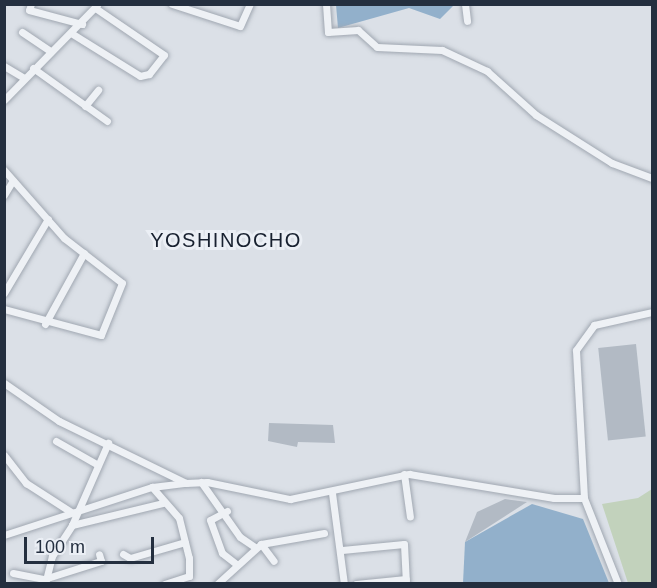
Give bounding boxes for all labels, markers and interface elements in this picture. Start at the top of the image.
district label: YOSHINOCHO [150,228,302,252]
scale bar [27,525,158,563]
text: 100 m [35,537,85,557]

